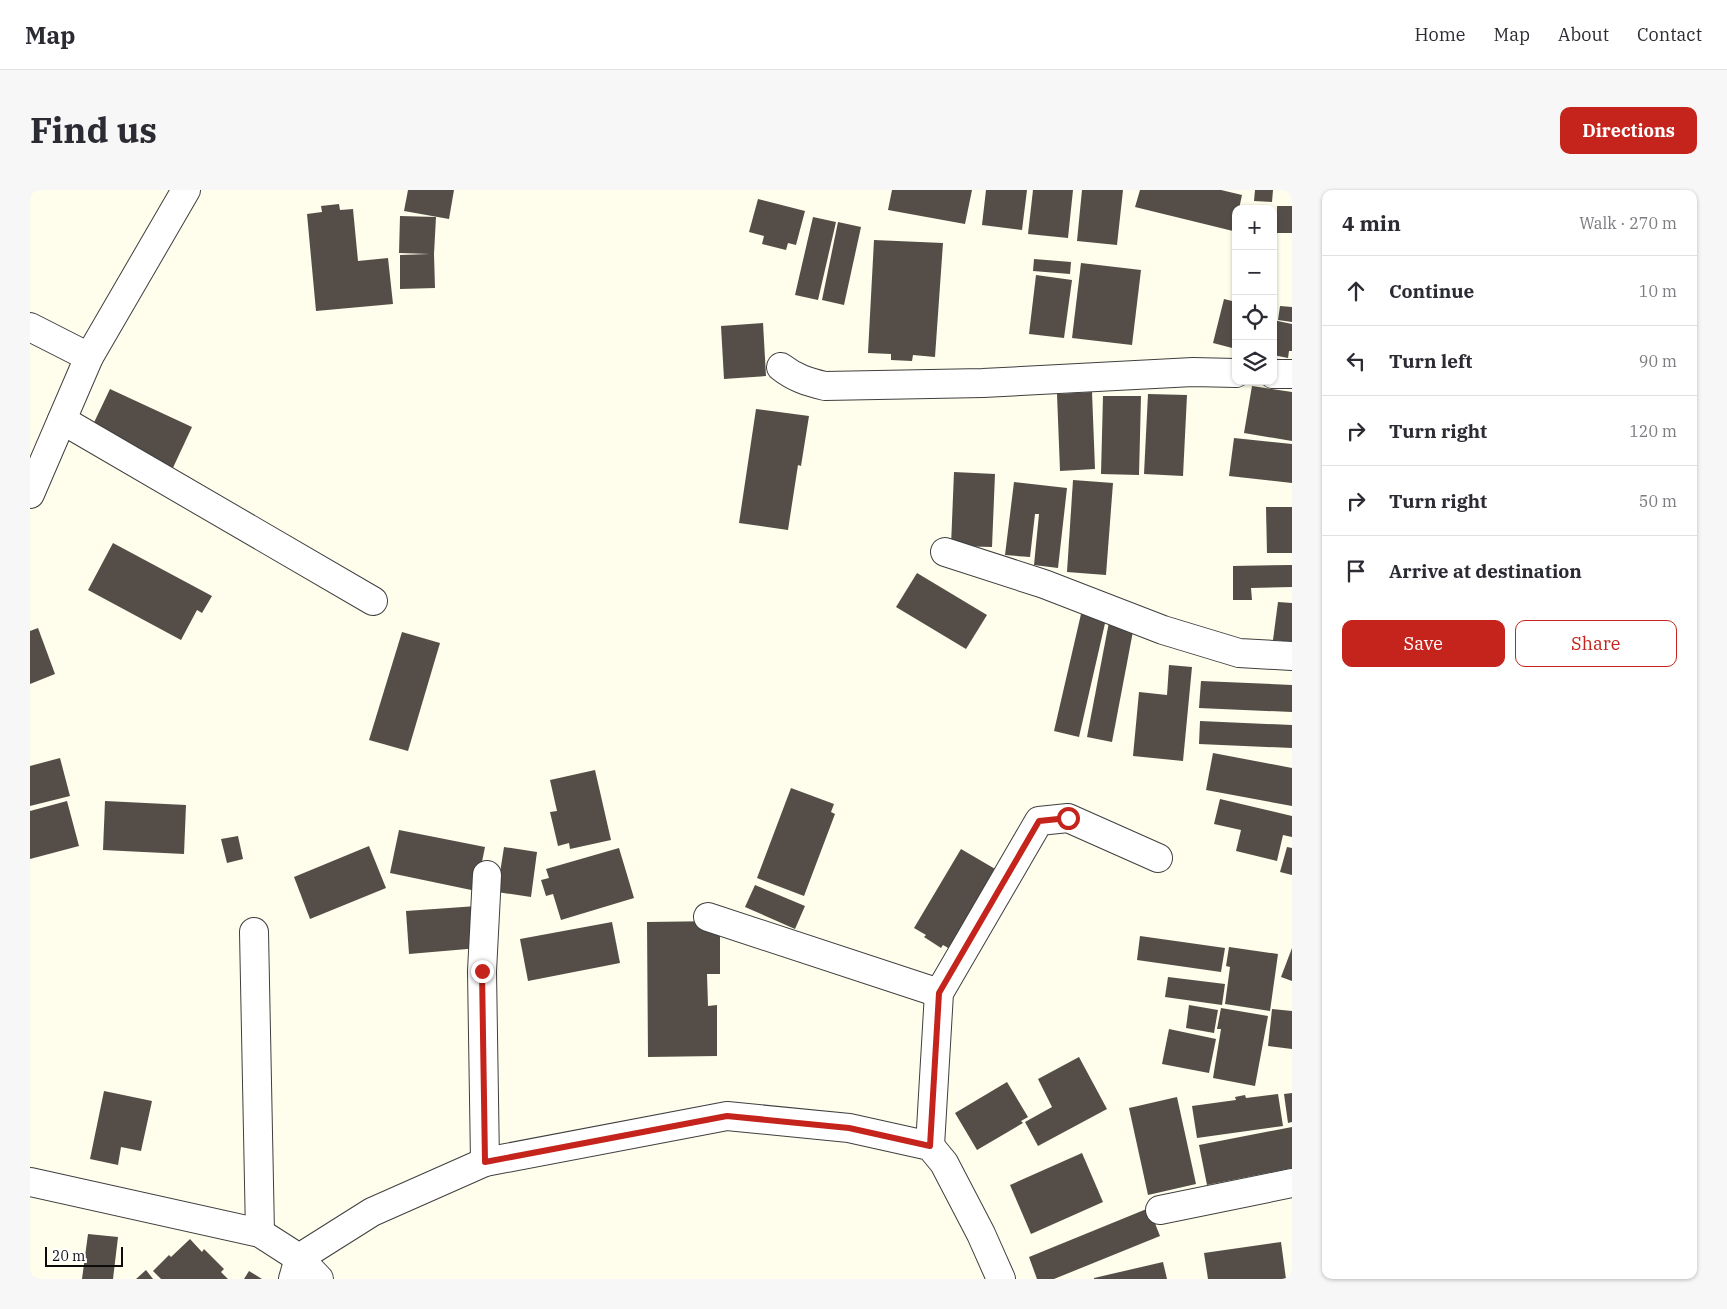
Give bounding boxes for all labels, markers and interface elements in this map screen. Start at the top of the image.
text: Map [25,19,75,51]
text: Home [1414,23,1466,46]
text: Map [1494,23,1530,46]
text: About [1558,23,1609,46]
text: Contact [1637,23,1702,46]
text: Find us [30,107,157,153]
button: Directions [1560,107,1697,154]
map controls [1232,205,1277,385]
button: + [1232,205,1277,250]
text: 4 min [1342,209,1401,237]
text: Walk · 270 m [1579,213,1677,233]
button: − [1232,250,1277,295]
icon: ahead [1342,277,1370,305]
text: Continue [1389,279,1474,303]
text: 10 m [1639,281,1677,301]
button: locate [1232,295,1277,340]
button: layers [1232,340,1277,385]
icon: left [1342,347,1370,375]
text: Turn left [1389,349,1472,373]
text: 90 m [1639,351,1677,371]
icon: right [1342,417,1370,445]
text: Turn right [1389,419,1487,443]
text: 120 m [1629,421,1677,441]
icon: right [1342,487,1370,515]
text: Turn right [1389,489,1487,513]
text: 50 m [1639,491,1677,511]
icon: arrive [1342,557,1370,585]
text: Arrive at destination [1389,559,1582,583]
button: Save [1342,620,1505,667]
button: Share [1515,620,1677,667]
route start [1057,807,1080,830]
route end [471,960,494,983]
scale bar [45,1244,122,1267]
text: 20 m [52,1247,85,1265]

